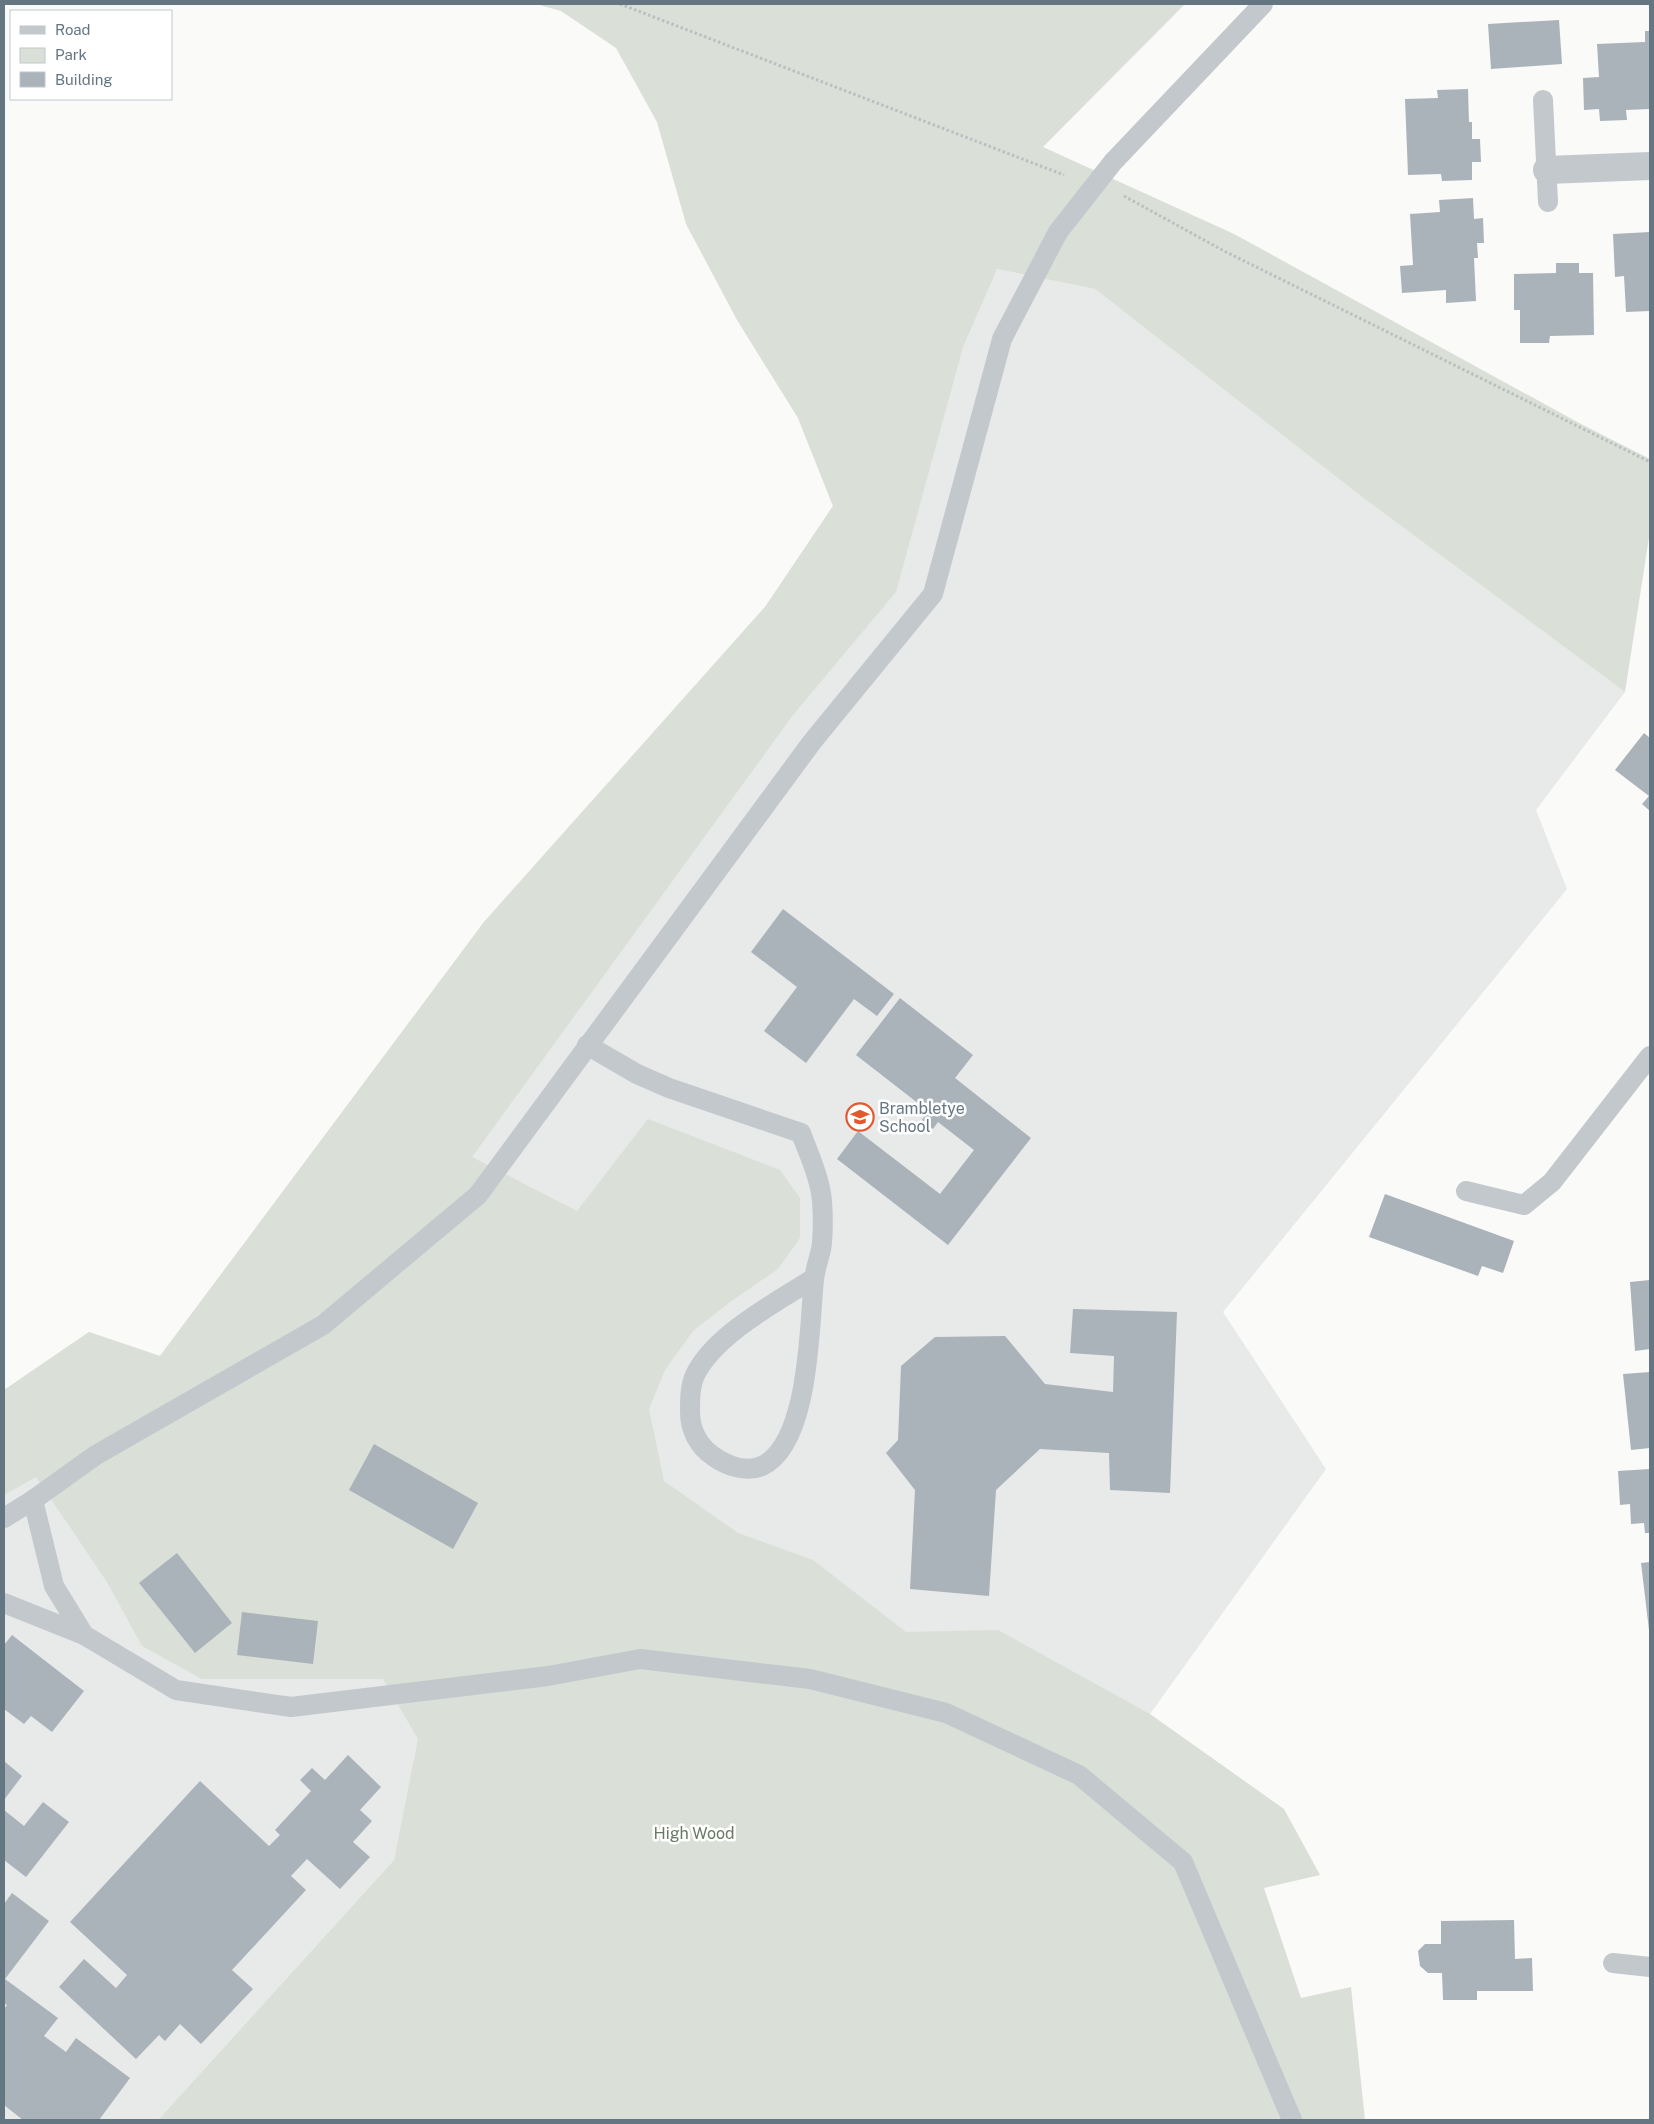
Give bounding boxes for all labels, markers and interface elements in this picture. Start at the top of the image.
legend [10,10,172,100]
text: Road [55,21,91,38]
text: Park [55,46,87,63]
text: Building [55,71,113,88]
place label: Brambletye School [879,1099,965,1136]
school or university icon: Brambletye School [845,1102,875,1132]
park label: High Wood [653,1824,735,1843]

